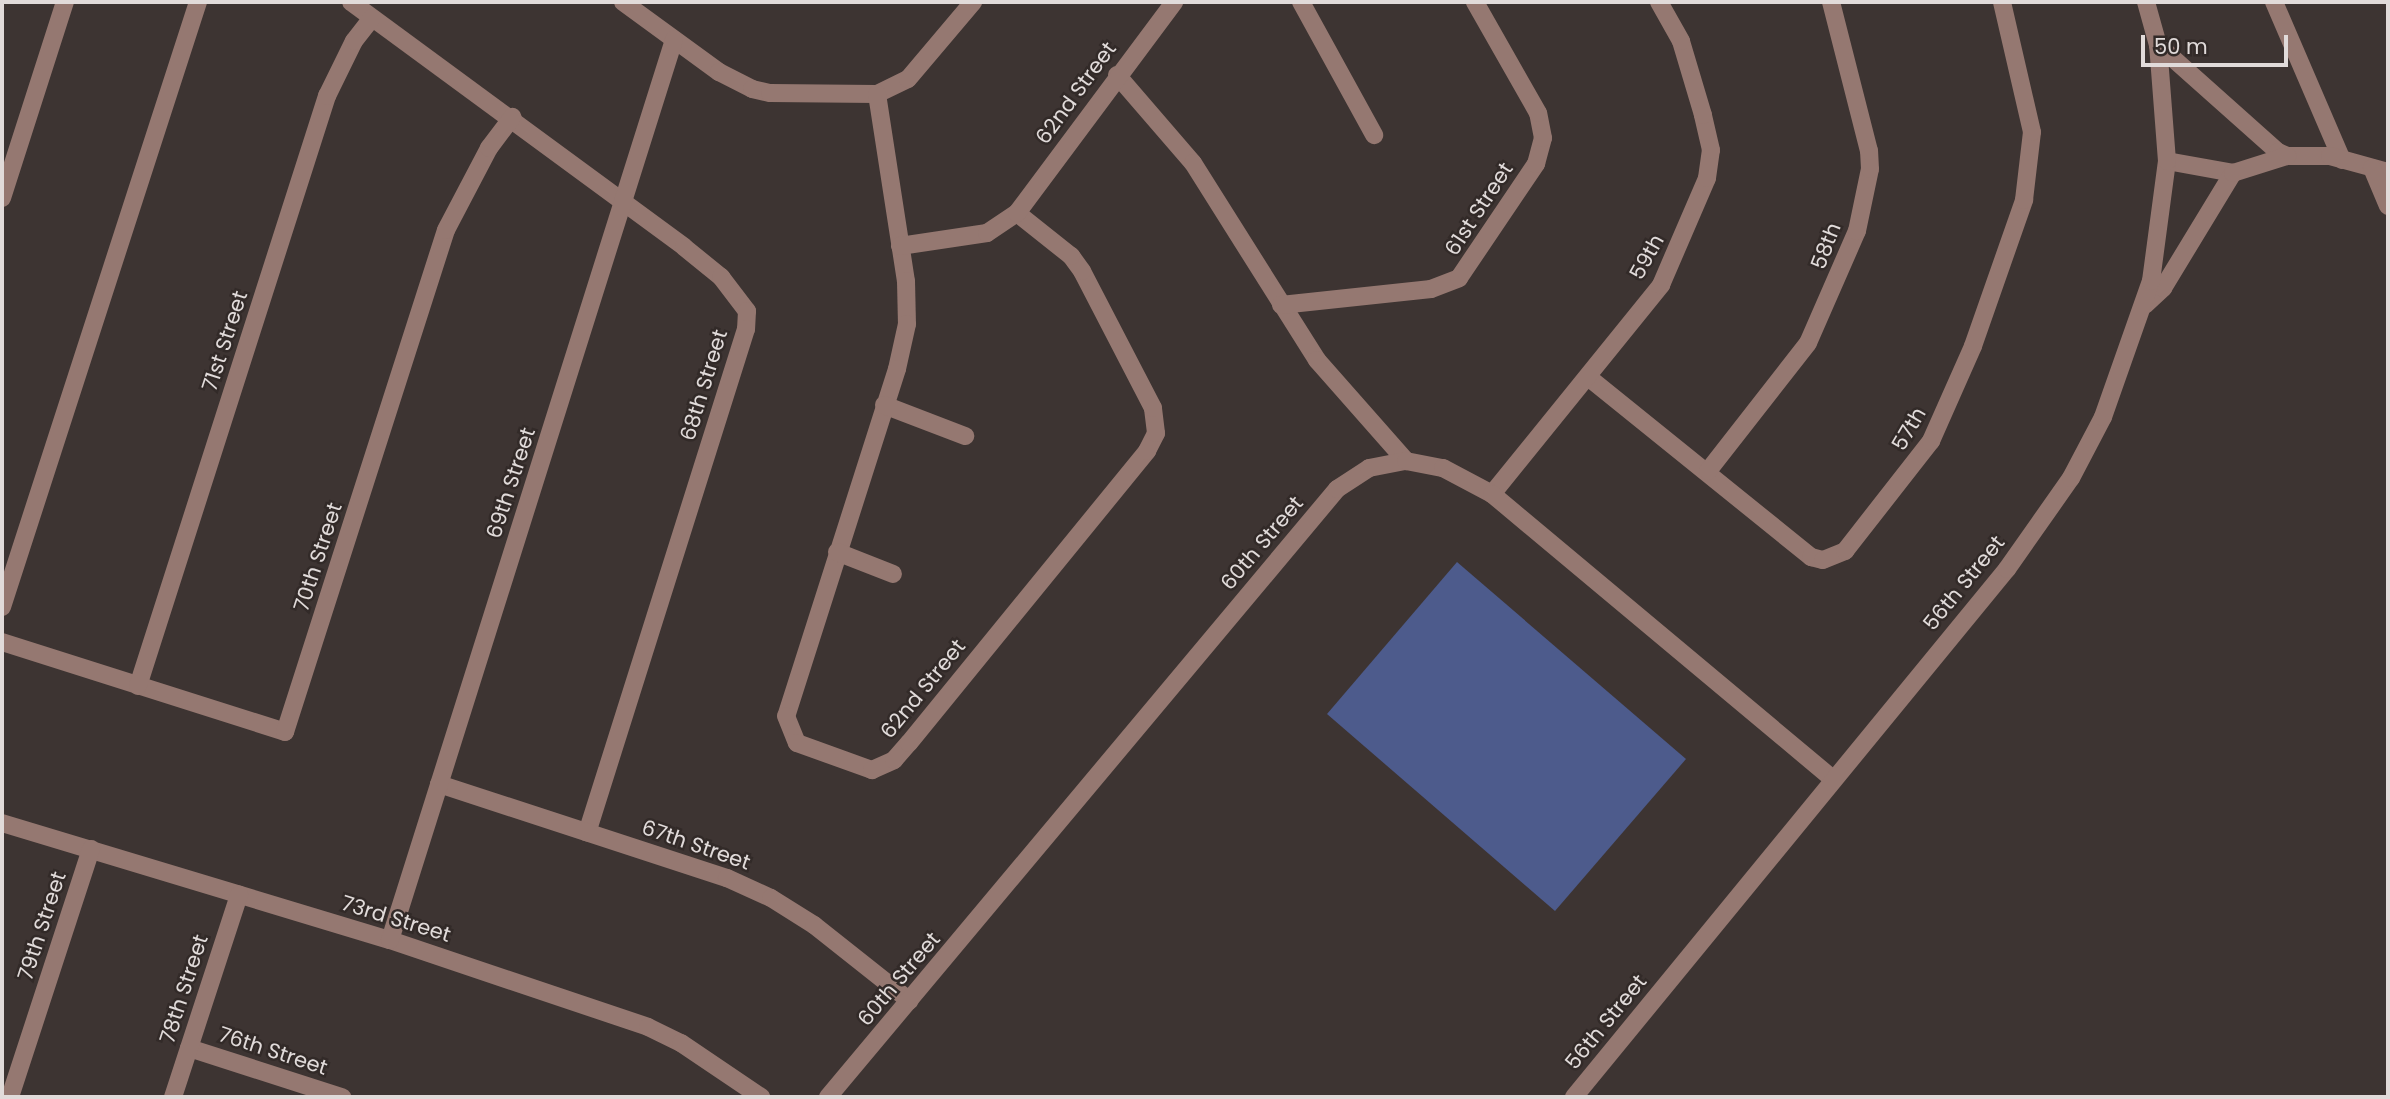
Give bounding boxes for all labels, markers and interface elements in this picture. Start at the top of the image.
scale bar [2145,21,2292,65]
text: 50 m [2154,32,2208,61]
street label: 62nd Street [1030,37,1122,149]
street label: 61st Street [1440,158,1518,260]
street label: 58th [1806,219,1846,273]
street label: 59th [1624,230,1670,284]
street label: 71st Street [197,288,253,394]
street label: 68th Street [675,326,733,444]
street label: 57th [1887,403,1931,455]
street label: 69th Street [481,425,541,541]
street label: 60th Street [1215,491,1309,595]
street label: 70th Street [289,499,347,615]
street label: 56th Street [1918,531,2010,635]
street label: 62nd Street [875,634,971,744]
street label: 67th Street [638,815,754,875]
street label: 79th Street [13,868,71,984]
street label: 73rd Street [338,890,454,948]
street label: 60th Street [852,927,946,1031]
street label: 78th Street [155,931,213,1047]
street label: 56th Street [1560,970,1652,1074]
street label: 76th Street [215,1022,331,1080]

